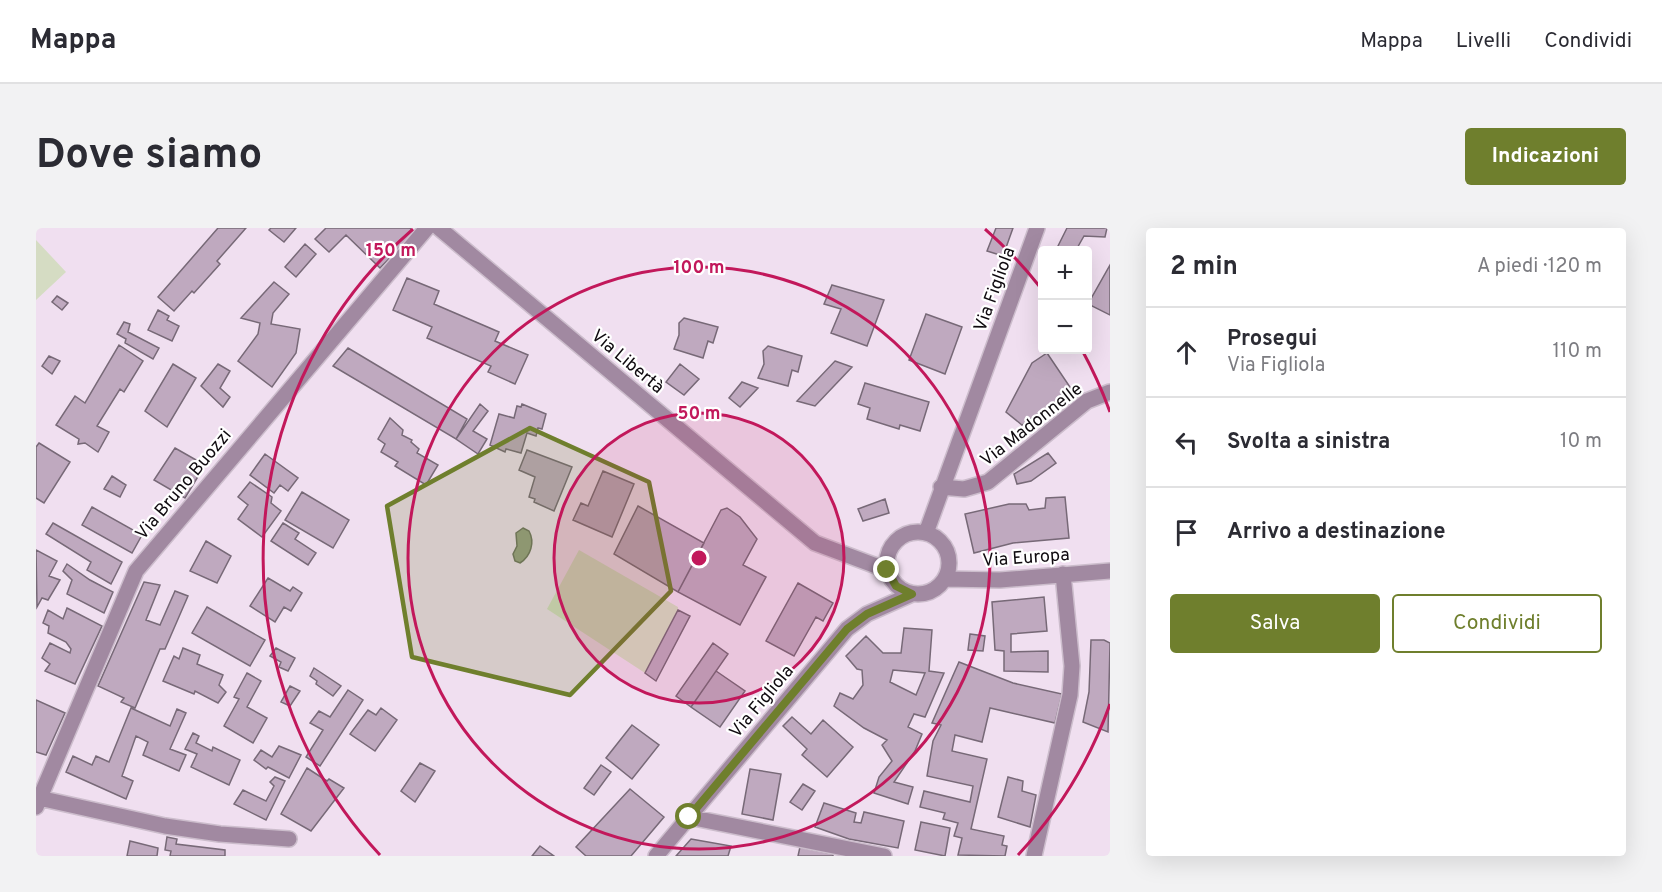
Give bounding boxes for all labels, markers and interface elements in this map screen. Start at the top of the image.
text: Mappa [30,23,116,59]
text: Mappa [1360,28,1423,55]
text: Livelli [1456,28,1511,55]
text: Condividi [1544,28,1632,55]
button: Indicazioni [1465,128,1626,185]
text: Dove siamo [36,130,262,183]
text: 150 m [366,240,416,263]
street label: Via Figliola [969,244,1021,335]
map controls [1038,246,1092,354]
button: + [1038,246,1092,300]
text: 2 min [1170,251,1238,284]
text: A piedi · 120 m [1477,254,1602,280]
text: 100 m [673,257,725,280]
button: − [1038,300,1092,354]
street label: Via Libertà [586,325,668,399]
text: Prosegui [1227,326,1317,353]
icon: ahead [1170,336,1203,369]
text: 110 m [1553,339,1602,365]
text: Via Figliola [1227,353,1325,379]
street label: Via Madonnelle [976,378,1088,472]
text: 50 m [677,403,721,426]
street label: Via Bruno Buozzi [131,425,237,545]
icon: left [1170,426,1203,459]
text: Svolta a sinistra [1227,429,1390,456]
text: 10 m [1560,429,1602,455]
icon: arrive [1170,516,1203,549]
text: Arrivo a destinazione [1227,519,1445,546]
street label: Via Europa [982,544,1071,573]
centre of rings [689,548,709,568]
route end [873,556,899,582]
button: Salva [1170,594,1380,653]
button: Condividi [1392,594,1602,653]
street label: Via Figliola [725,661,799,743]
route start [675,803,701,829]

